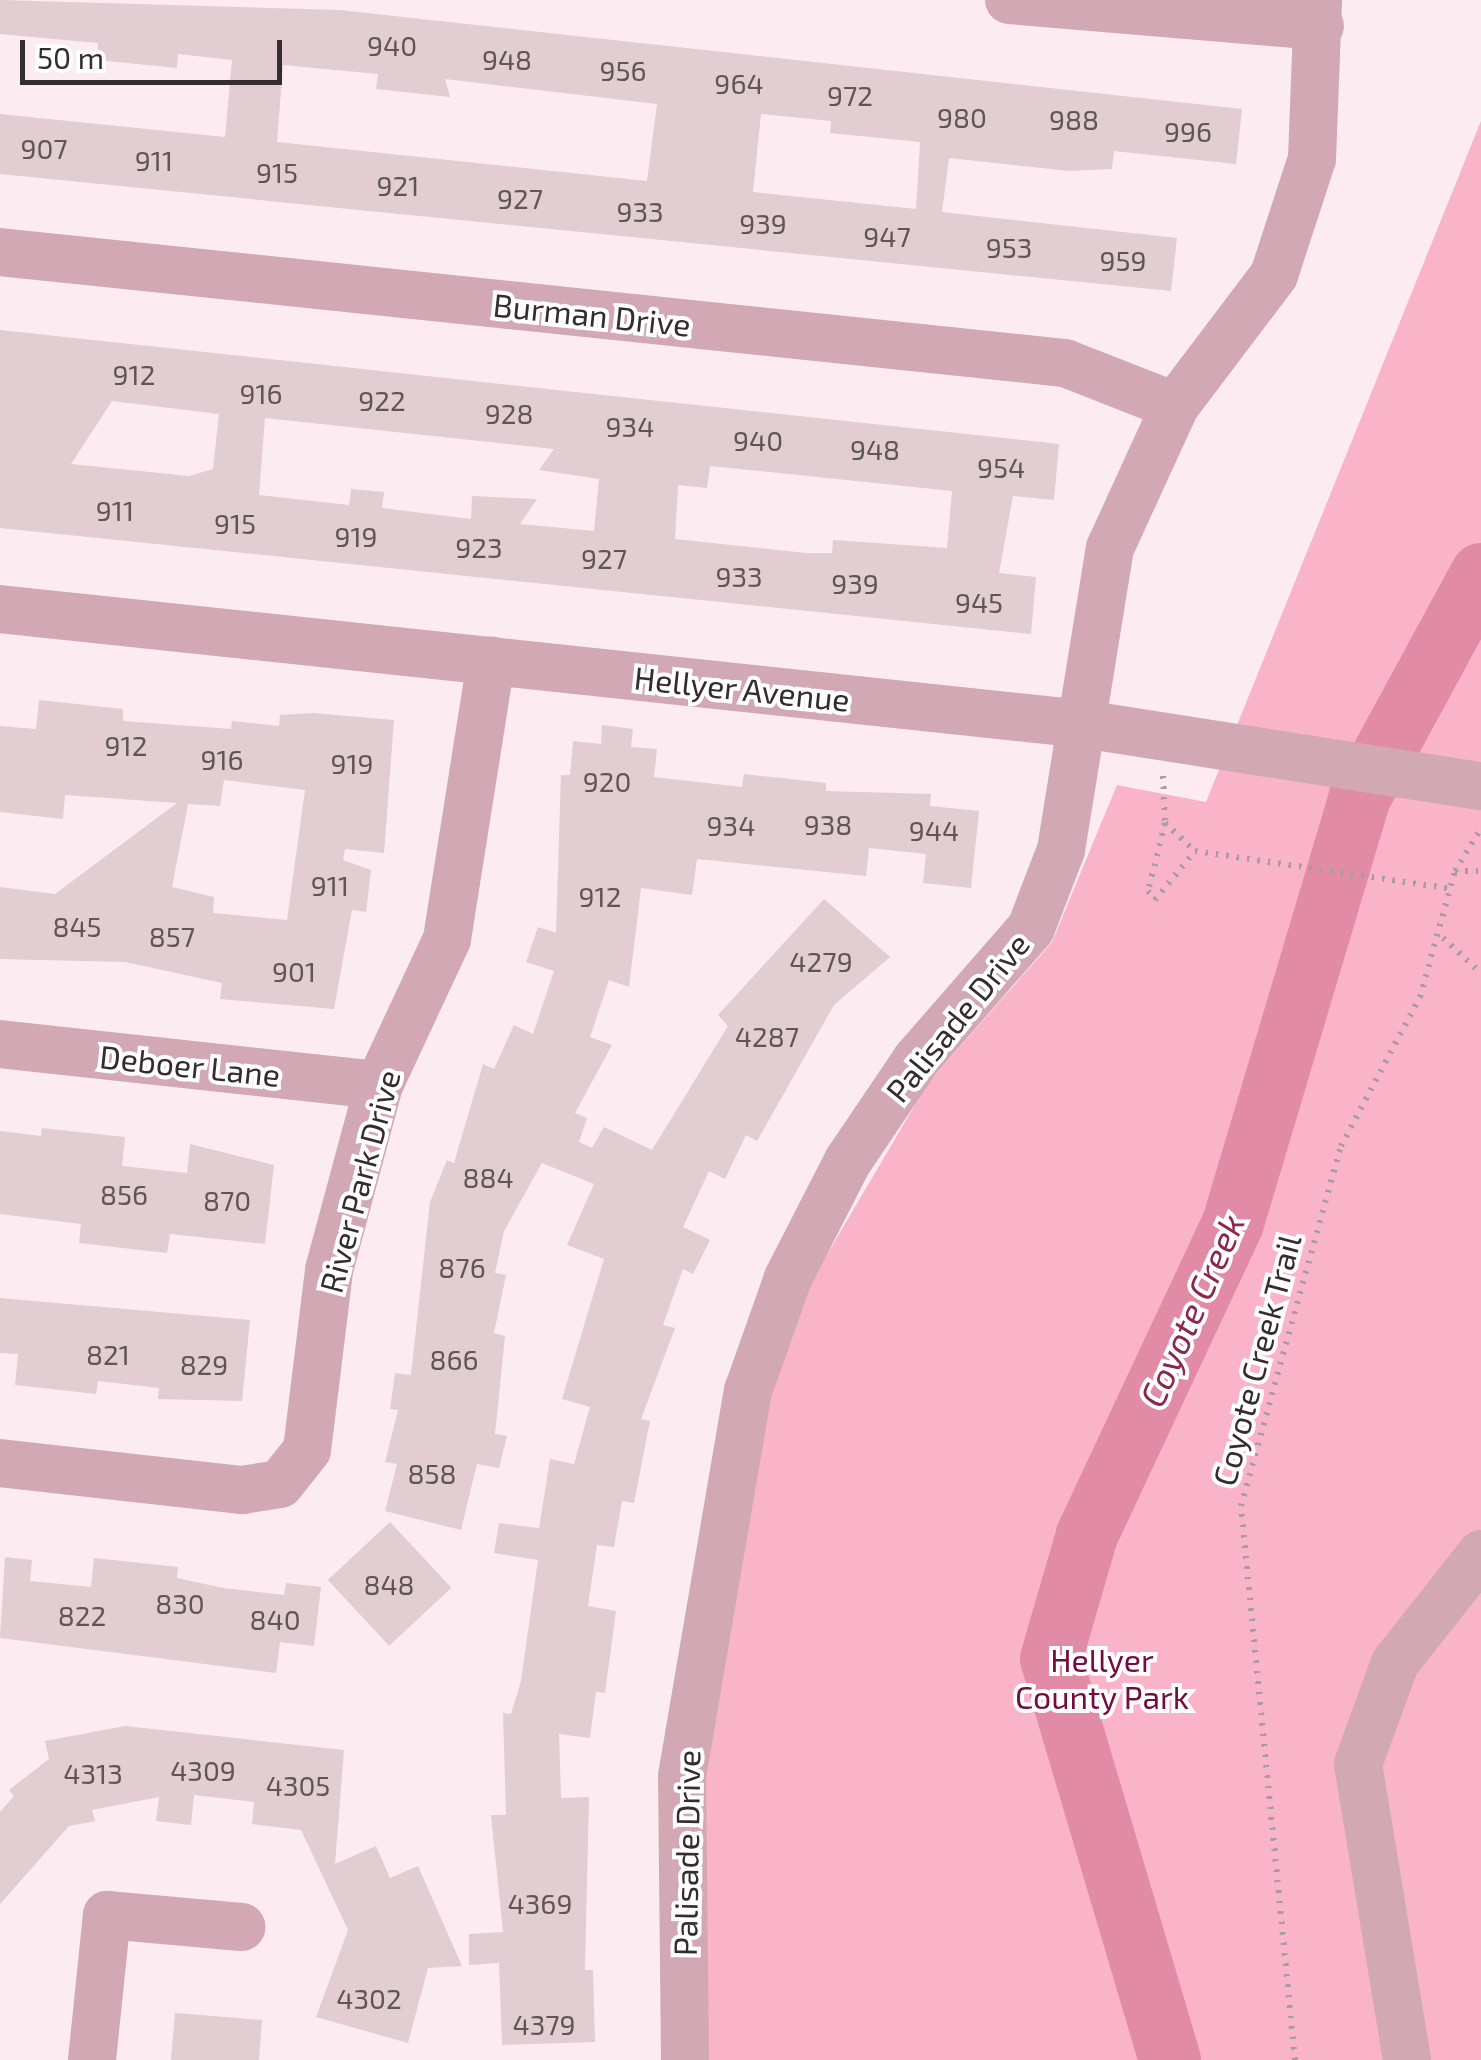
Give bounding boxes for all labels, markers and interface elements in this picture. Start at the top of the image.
scale bar [25,20,288,82]
house number: 940 [367,28,417,62]
text: 50 m [37,39,104,75]
house number: 948 [482,42,532,76]
house number: 956 [599,53,647,87]
house number: 964 [714,66,764,100]
house number: 972 [827,78,873,112]
house number: 980 [937,100,987,134]
house number: 988 [1049,102,1099,136]
house number: 996 [1164,114,1212,148]
house number: 907 [20,131,68,165]
house number: 911 [135,143,173,177]
house number: 915 [256,155,298,189]
house number: 921 [377,168,419,202]
house number: 927 [497,181,543,215]
house number: 933 [616,194,664,228]
house number: 939 [739,206,787,240]
house number: 947 [863,219,911,253]
house number: 953 [986,230,1032,264]
house number: 959 [1099,243,1147,277]
street label: Burman Drive [491,285,693,343]
house number: 912 [113,357,155,391]
house number: 916 [239,376,283,410]
house number: 922 [358,383,406,417]
house number: 928 [485,396,533,430]
house number: 934 [606,409,654,443]
house number: 940 [733,423,783,457]
house number: 948 [850,432,900,466]
house number: 954 [977,450,1025,484]
house number: 911 [96,493,134,527]
house number: 915 [214,506,256,540]
house number: 919 [334,519,378,553]
house number: 923 [455,530,503,564]
house number: 927 [581,541,627,575]
house number: 933 [715,559,763,593]
house number: 939 [831,566,879,600]
house number: 945 [955,585,1003,619]
street label: Hellyer Avenue [632,658,852,718]
house number: 912 [105,728,147,762]
house number: 916 [200,742,244,776]
house number: 919 [330,746,374,780]
house number: 920 [583,764,631,798]
house number: 938 [804,807,852,841]
house number: 934 [707,808,755,842]
house number: 944 [909,813,959,847]
house number: 911 [311,868,349,902]
house number: 912 [579,879,621,913]
house number: 845 [52,909,102,943]
house number: 857 [149,919,195,953]
street label: Palisade Drive [877,925,1037,1109]
house number: 4279 [789,944,853,978]
house number: 901 [272,954,316,988]
house number: 4287 [735,1019,799,1053]
street label: Deboer Lane [98,1036,282,1094]
street label: River Park Drive [311,1065,407,1297]
house number: 884 [462,1160,514,1194]
house number: 856 [100,1177,148,1211]
house number: 870 [203,1183,251,1217]
water label: Coyote Creek [1130,1207,1252,1413]
street label: Coyote Creek Trail [1204,1230,1308,1490]
house number: 876 [438,1250,486,1284]
house number: 821 [86,1337,130,1371]
house number: 866 [429,1342,479,1376]
house number: 829 [180,1347,228,1381]
house number: 858 [408,1456,456,1490]
house number: 848 [363,1567,415,1601]
house number: 830 [155,1586,205,1620]
house number: 822 [58,1598,106,1632]
house number: 840 [249,1602,301,1636]
park label: Hellyer County Park [1015,1641,1189,1716]
street label: Palisade Drive [665,1750,707,1956]
house number: 4309 [170,1753,236,1787]
house number: 4313 [63,1756,123,1790]
house number: 4305 [266,1768,330,1802]
house number: 4369 [508,1886,572,1920]
house number: 4302 [336,1981,402,2015]
house number: 4379 [512,2007,576,2041]

